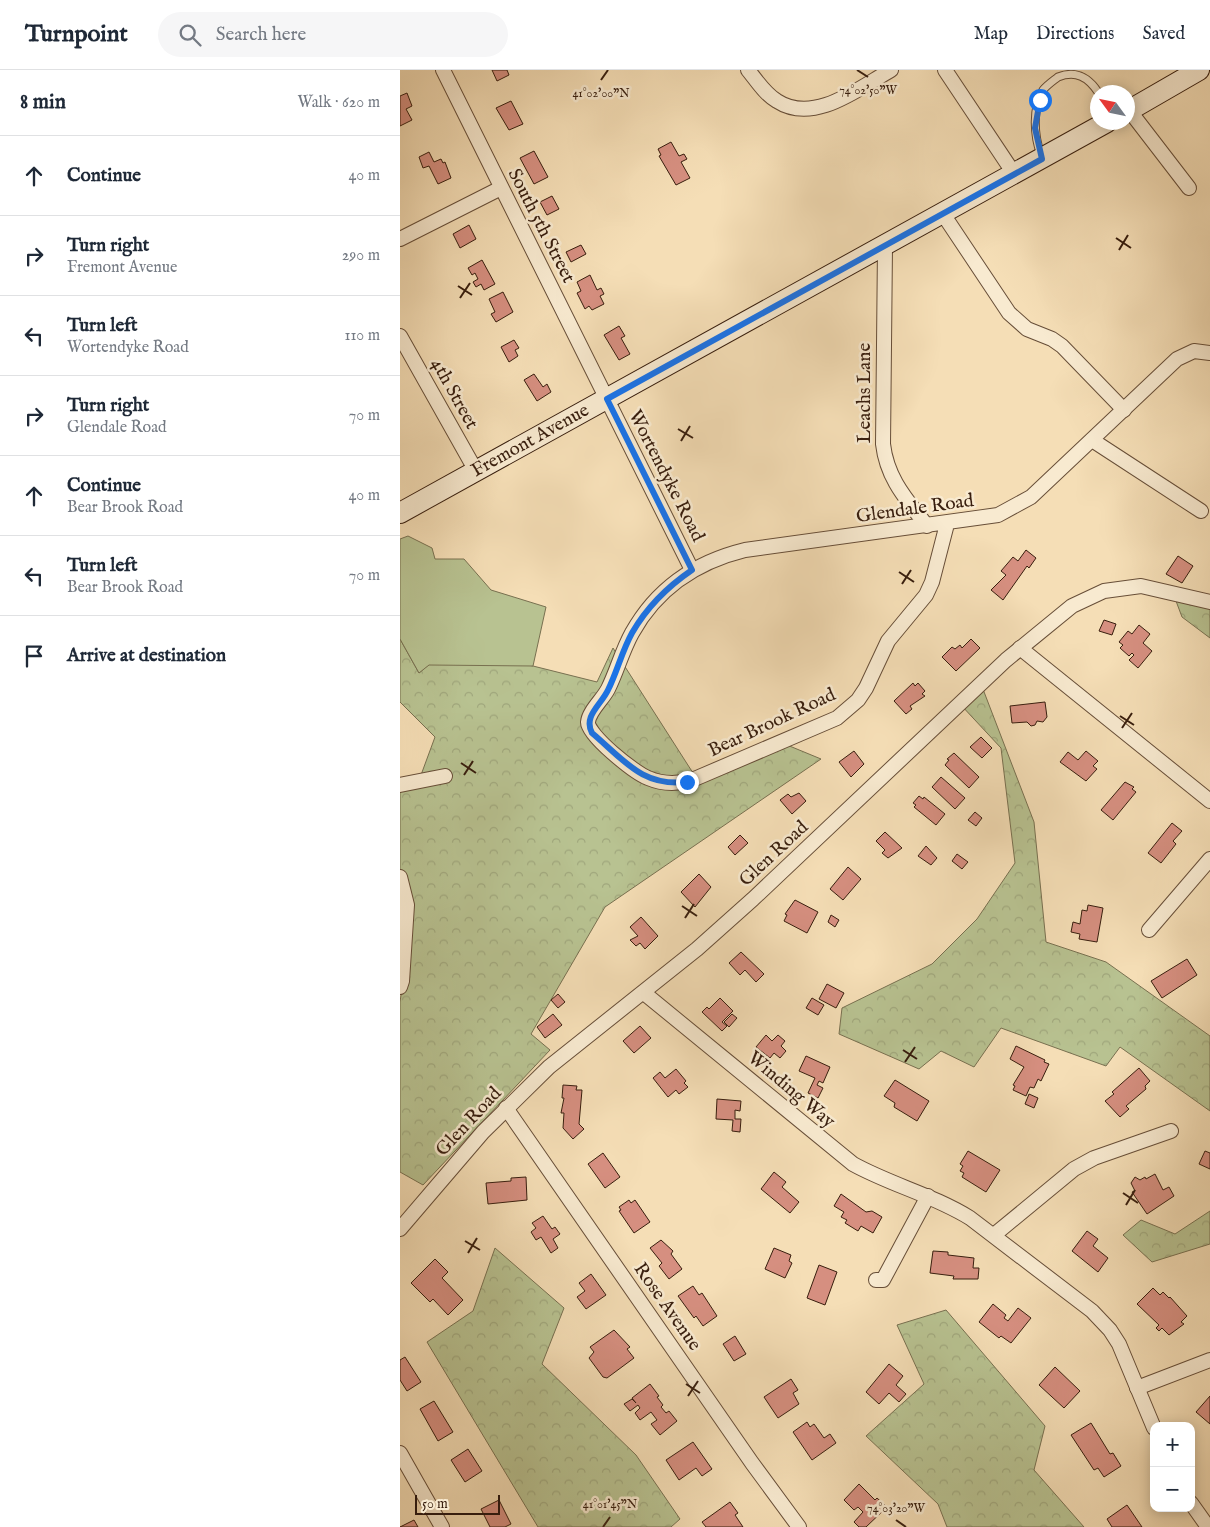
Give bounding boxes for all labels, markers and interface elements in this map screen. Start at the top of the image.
search box [158,12,508,57]
text: Turnpoint [25,19,128,50]
icon: search [176,21,204,49]
text: Search here [216,23,306,47]
text: Map [974,23,1008,46]
text: Directions [1036,23,1114,46]
text: Saved [1142,23,1185,46]
text: 74°02'50"W [839,83,897,98]
north arrow [1090,85,1135,130]
text: 41°02'00"N [572,86,630,101]
text: 8 min [20,89,66,116]
route start [1029,89,1052,112]
text: Walk · 620 m [297,93,380,113]
icon: ahead [20,162,48,190]
text: Continue [67,164,141,188]
street label: South 5th Street [502,165,580,288]
text: 40 m [348,166,380,186]
text: Turn right [67,234,149,258]
icon: right [20,242,48,270]
text: 290 m [342,246,380,266]
text: Fremont Avenue [67,258,177,278]
text: Turn left [67,314,138,338]
icon: left [20,322,48,350]
text: 110 m [344,326,380,346]
text: Wortendyke Road [67,338,189,358]
street label: Leachs Lane [853,343,877,443]
street label: 4th Street [425,354,483,434]
text: Turn right [67,394,149,418]
street label: Fremont Avenue [467,399,594,483]
icon: right [20,402,48,430]
text: 70 m [349,406,380,426]
street label: Wortendyke Road [622,406,710,547]
text: Glendale Road [67,418,167,438]
text: Continue [67,474,141,498]
icon: ahead [20,482,48,510]
text: 40 m [348,486,380,506]
street label: Glendale Road [855,489,976,529]
text: Bear Brook Road [67,498,183,518]
text: Turn left [67,554,138,578]
icon: left [20,562,48,590]
text: 70 m [349,566,380,586]
text: Bear Brook Road [67,578,183,598]
icon: arrive [20,642,48,670]
text: Arrive at destination [67,644,226,668]
street label: Bear Brook Road [704,683,840,763]
route end [676,771,699,794]
street label: Glen Road [734,815,814,892]
street label: Winding Way [742,1046,840,1134]
street label: Glen Road [431,1082,508,1162]
street label: Rose Avenue [628,1258,706,1356]
map controls [1150,1422,1195,1512]
button: + [1150,1422,1195,1467]
button: − [1150,1467,1195,1512]
scale bar [415,1492,500,1515]
text: 50 m [422,1495,448,1513]
text: 41°01'45"N [583,1497,638,1512]
text: 74°03'20"W [867,1501,925,1516]

